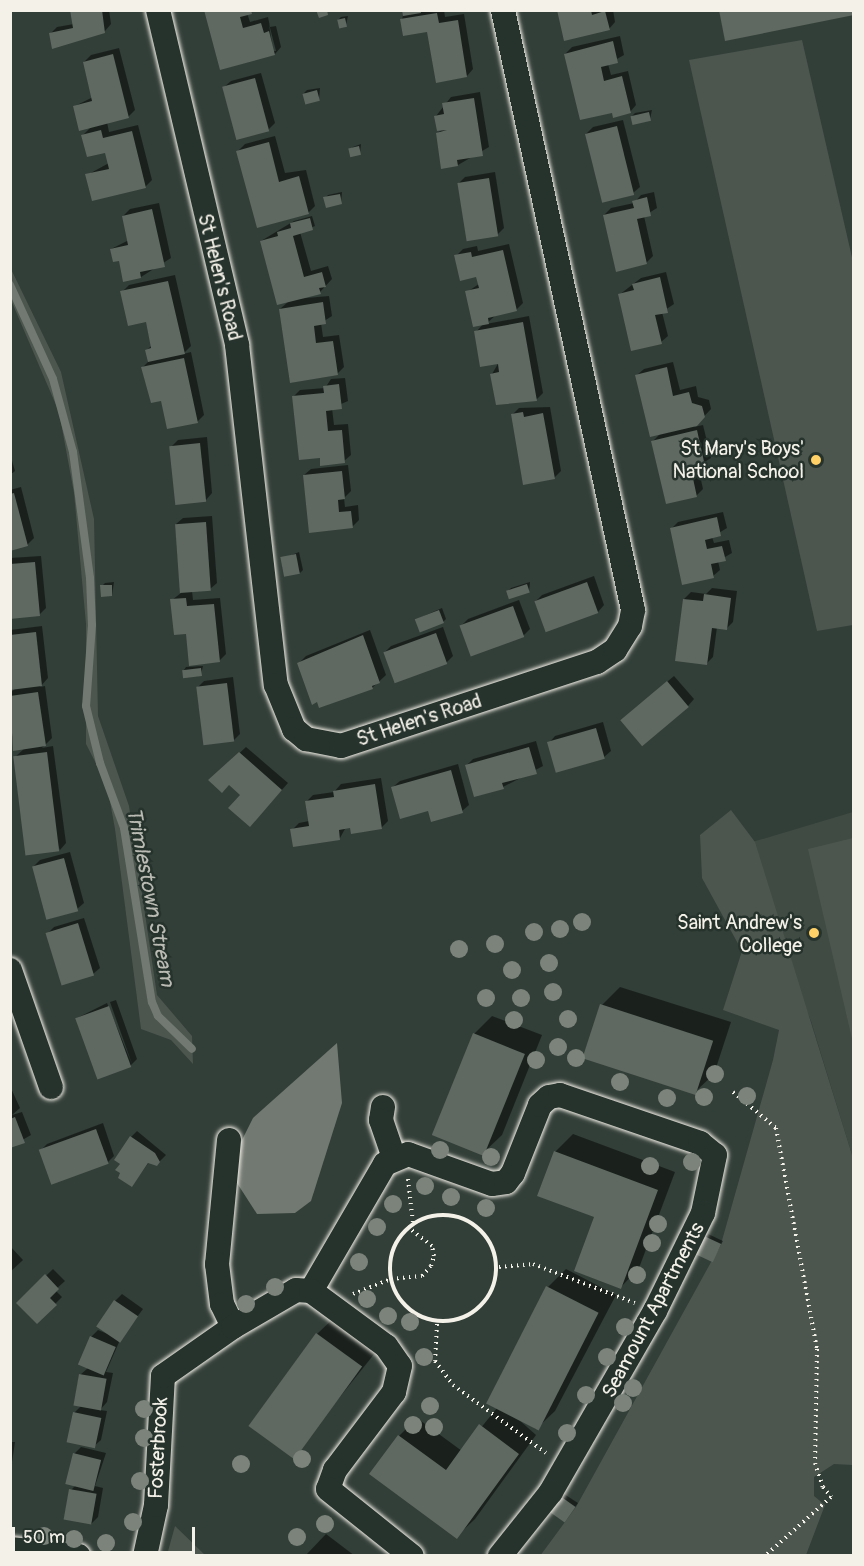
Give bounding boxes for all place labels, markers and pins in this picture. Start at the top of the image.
place label: St Mary's Boys' National School [672,436,804,483]
marker: St Mary's Boys' National School [809,453,823,467]
place label: Saint Andrew's College [677,910,802,957]
marker: Saint Andrew's College [807,926,821,940]

